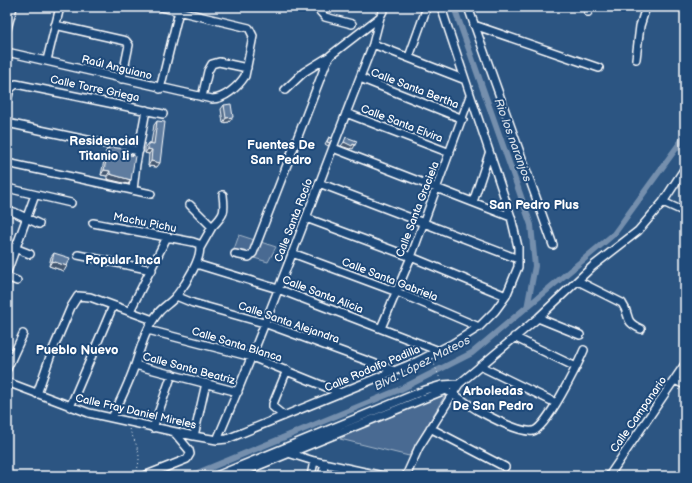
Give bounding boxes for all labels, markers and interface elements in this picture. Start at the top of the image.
street label: Raúl Anguiano [80,52,153,83]
street label: Calle Santa Bertha [369,66,461,111]
street label: Calle Torre Griega [49,73,141,104]
water label: Rio los naranjos [491,96,535,184]
street label: Calle Santa Elvira [359,102,445,145]
district label: Residencial Titanio Ii [69,133,139,164]
district label: Fuentes De San Pedro [247,137,315,168]
street label: Calle Santa Graciela [393,160,442,259]
street label: Calle Santa Rocío [272,177,315,264]
district label: San Pedro Plus [489,197,579,213]
street label: Machu Pichu [112,210,178,235]
district label: Popular Inca [85,252,161,268]
street label: Calle Santa Gabriela [340,255,440,304]
street label: Calle Santa Alicia [280,273,365,316]
street label: Calle Santa Alejandra [236,299,341,346]
street label: Calle Santa Blanca [190,325,284,364]
water label: Blvd. López Mateos [372,333,473,394]
district label: Pueblo Nuevo [36,342,118,358]
street label: Calle Rodolfo Padilla [323,342,422,394]
street label: Calle Santa Beatriz [141,350,237,387]
street label: Calle Campanario [607,374,669,455]
district label: Arboledas De San Pedro [452,383,534,414]
street label: Calle Fray Daniel Mireles [74,391,198,432]

